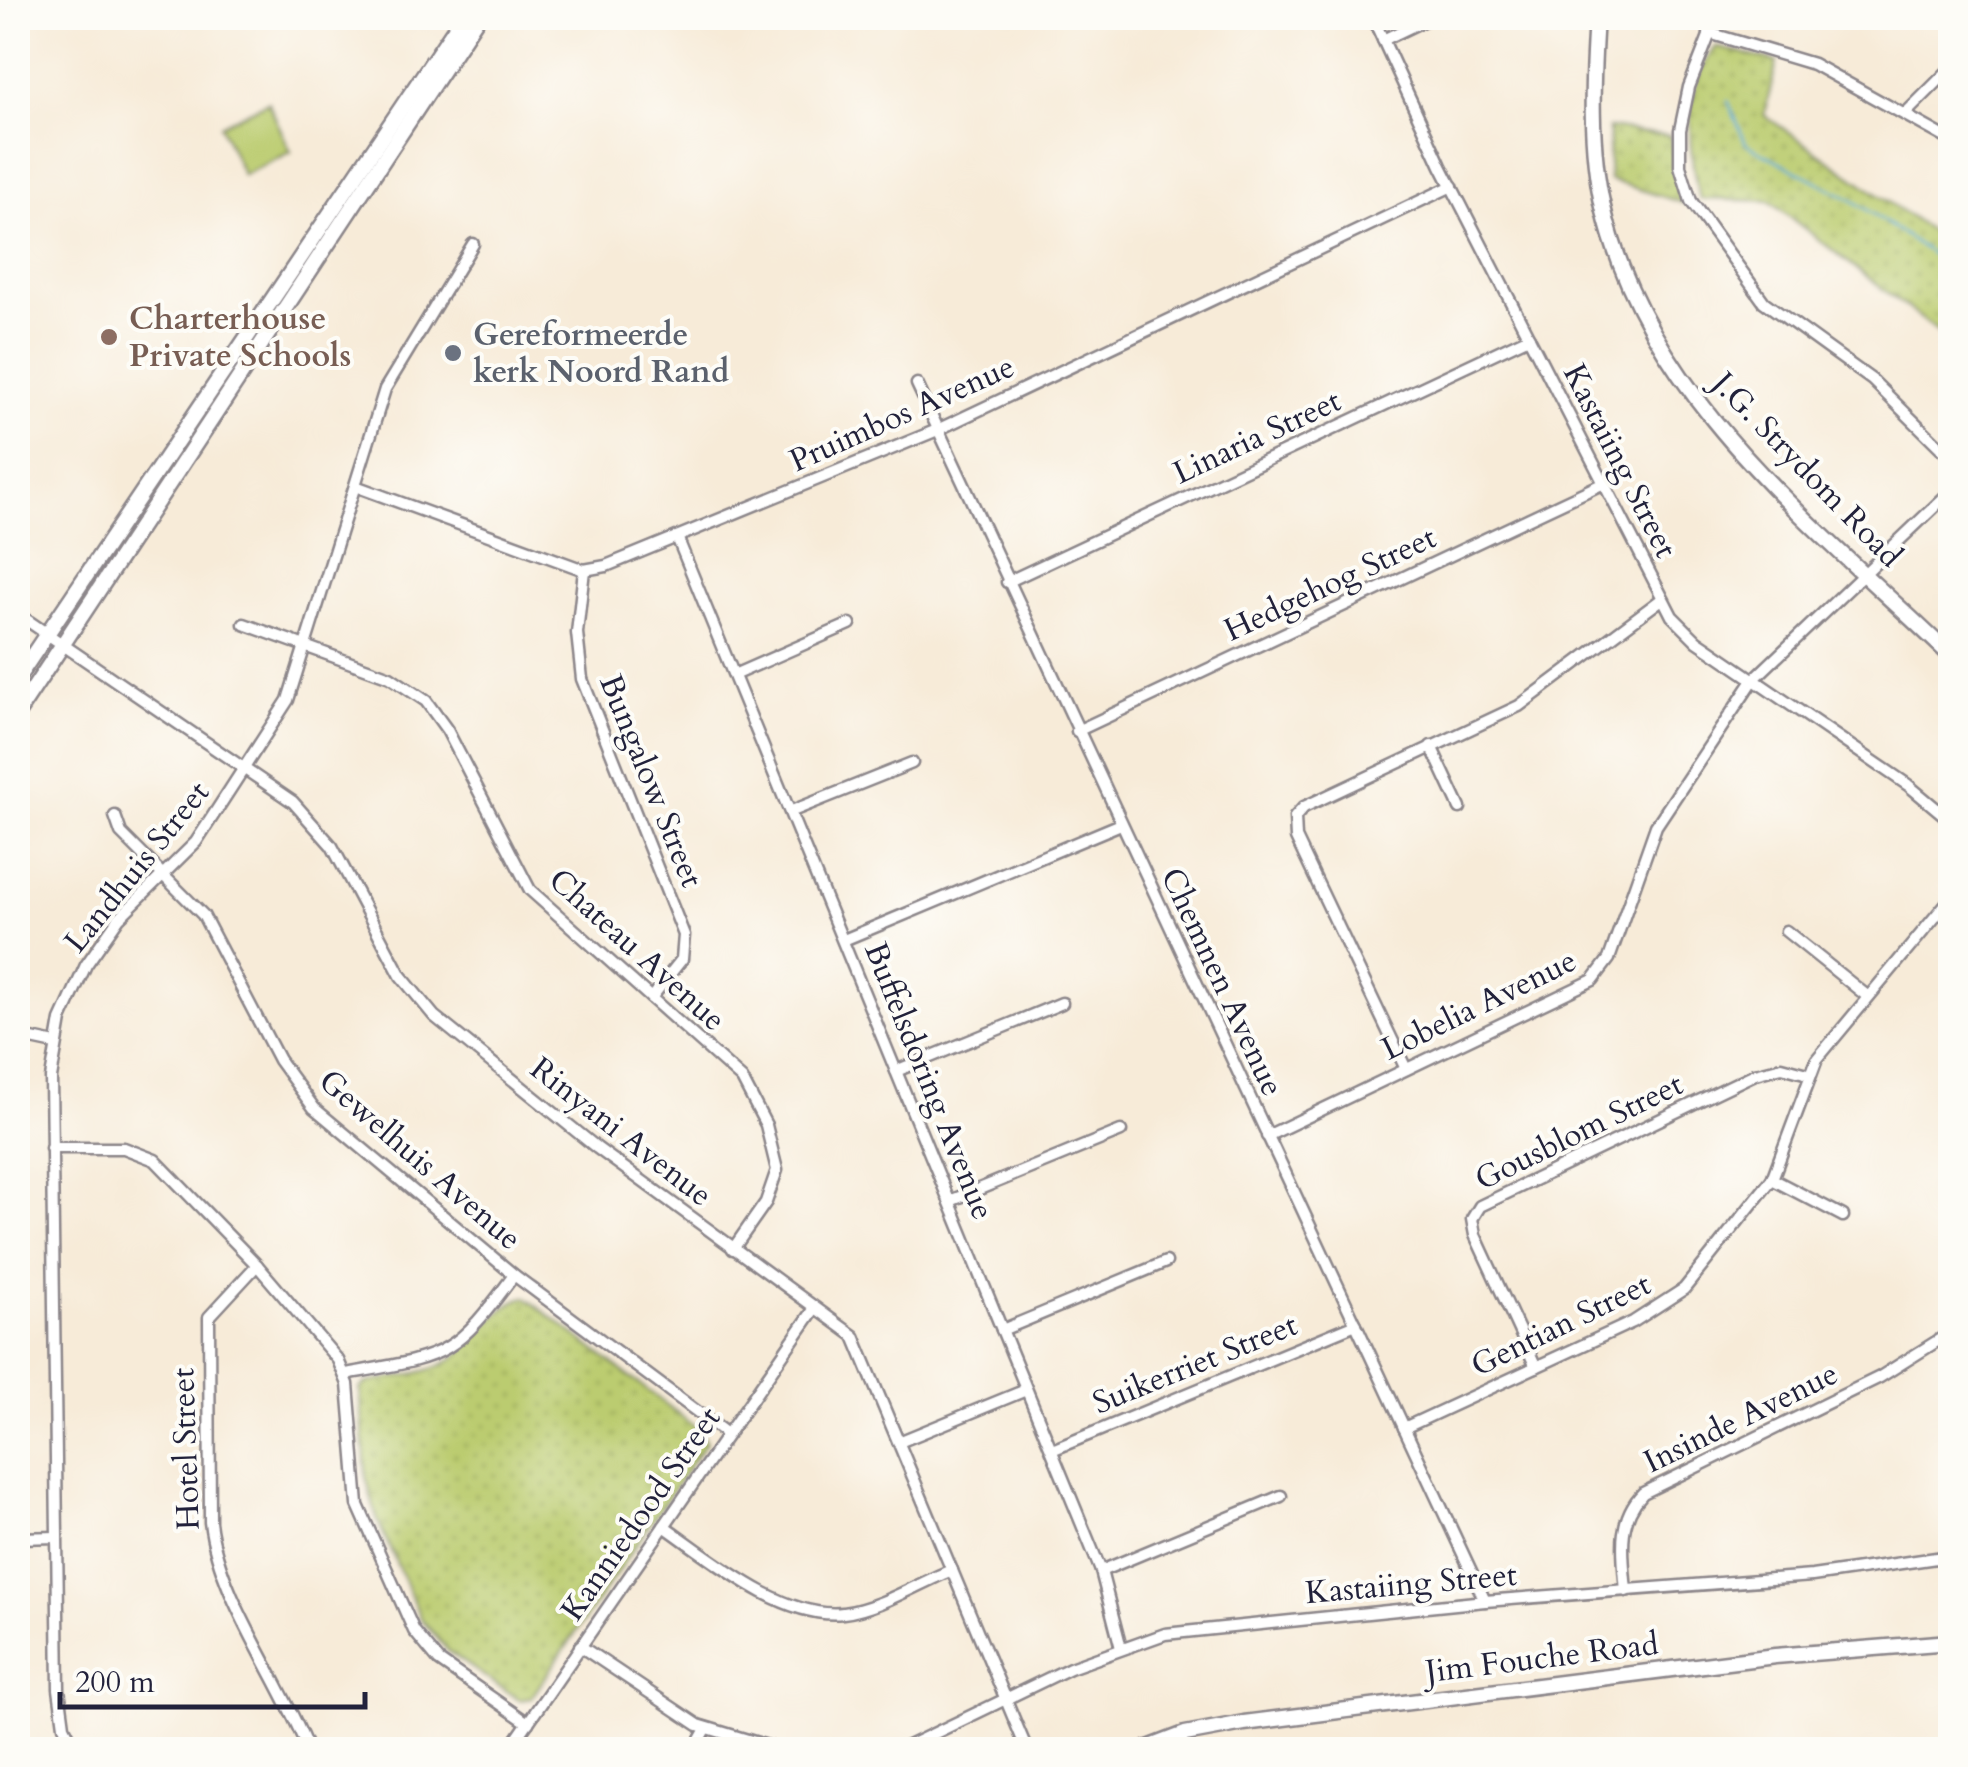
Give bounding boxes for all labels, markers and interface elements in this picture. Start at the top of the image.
place label: Charterhouse Private Schools [129,297,351,378]
place label: Gereformeerde kerk Noord Rand [473,313,729,394]
marker: Charterhouse Private Schools [98,326,120,348]
marker: Gereformeerde kerk Noord Rand [442,342,464,364]
street label: Pruimbos Avenue [783,345,1021,483]
street label: Kastaiing Street [1552,357,1688,565]
street label: J.G. Strydom Road [1699,360,1912,577]
street label: Linaria Street [1166,379,1348,495]
street label: Hedgehog Street [1217,516,1443,652]
street label: Bungalow Street [588,668,714,894]
street label: Landhuis Street [54,772,220,962]
street label: Chateau Avenue [539,859,735,1041]
street label: Chemnen Avenue [1150,861,1294,1103]
street label: Buffelsdoring Avenue [853,936,1005,1226]
street label: Lobelia Avenue [1374,939,1584,1071]
street label: Rinyani Avenue [521,1047,721,1217]
street label: Gewelhuis Avenue [309,1060,531,1260]
street label: Gousblom Street [1468,1063,1690,1201]
street label: Gentian Street [1464,1263,1658,1387]
street label: Suikerriet Street [1086,1303,1304,1425]
street label: Insinde Avenue [1637,1352,1845,1484]
street label: Hotel Street [161,1367,211,1531]
street label: Kanniedood Street [551,1398,731,1630]
street label: Kastaiing Street [1303,1553,1519,1615]
street label: Jim Fouche Road [1419,1622,1661,1695]
scale bar [60,1647,365,1709]
text: 200 m [75,1662,155,1703]

